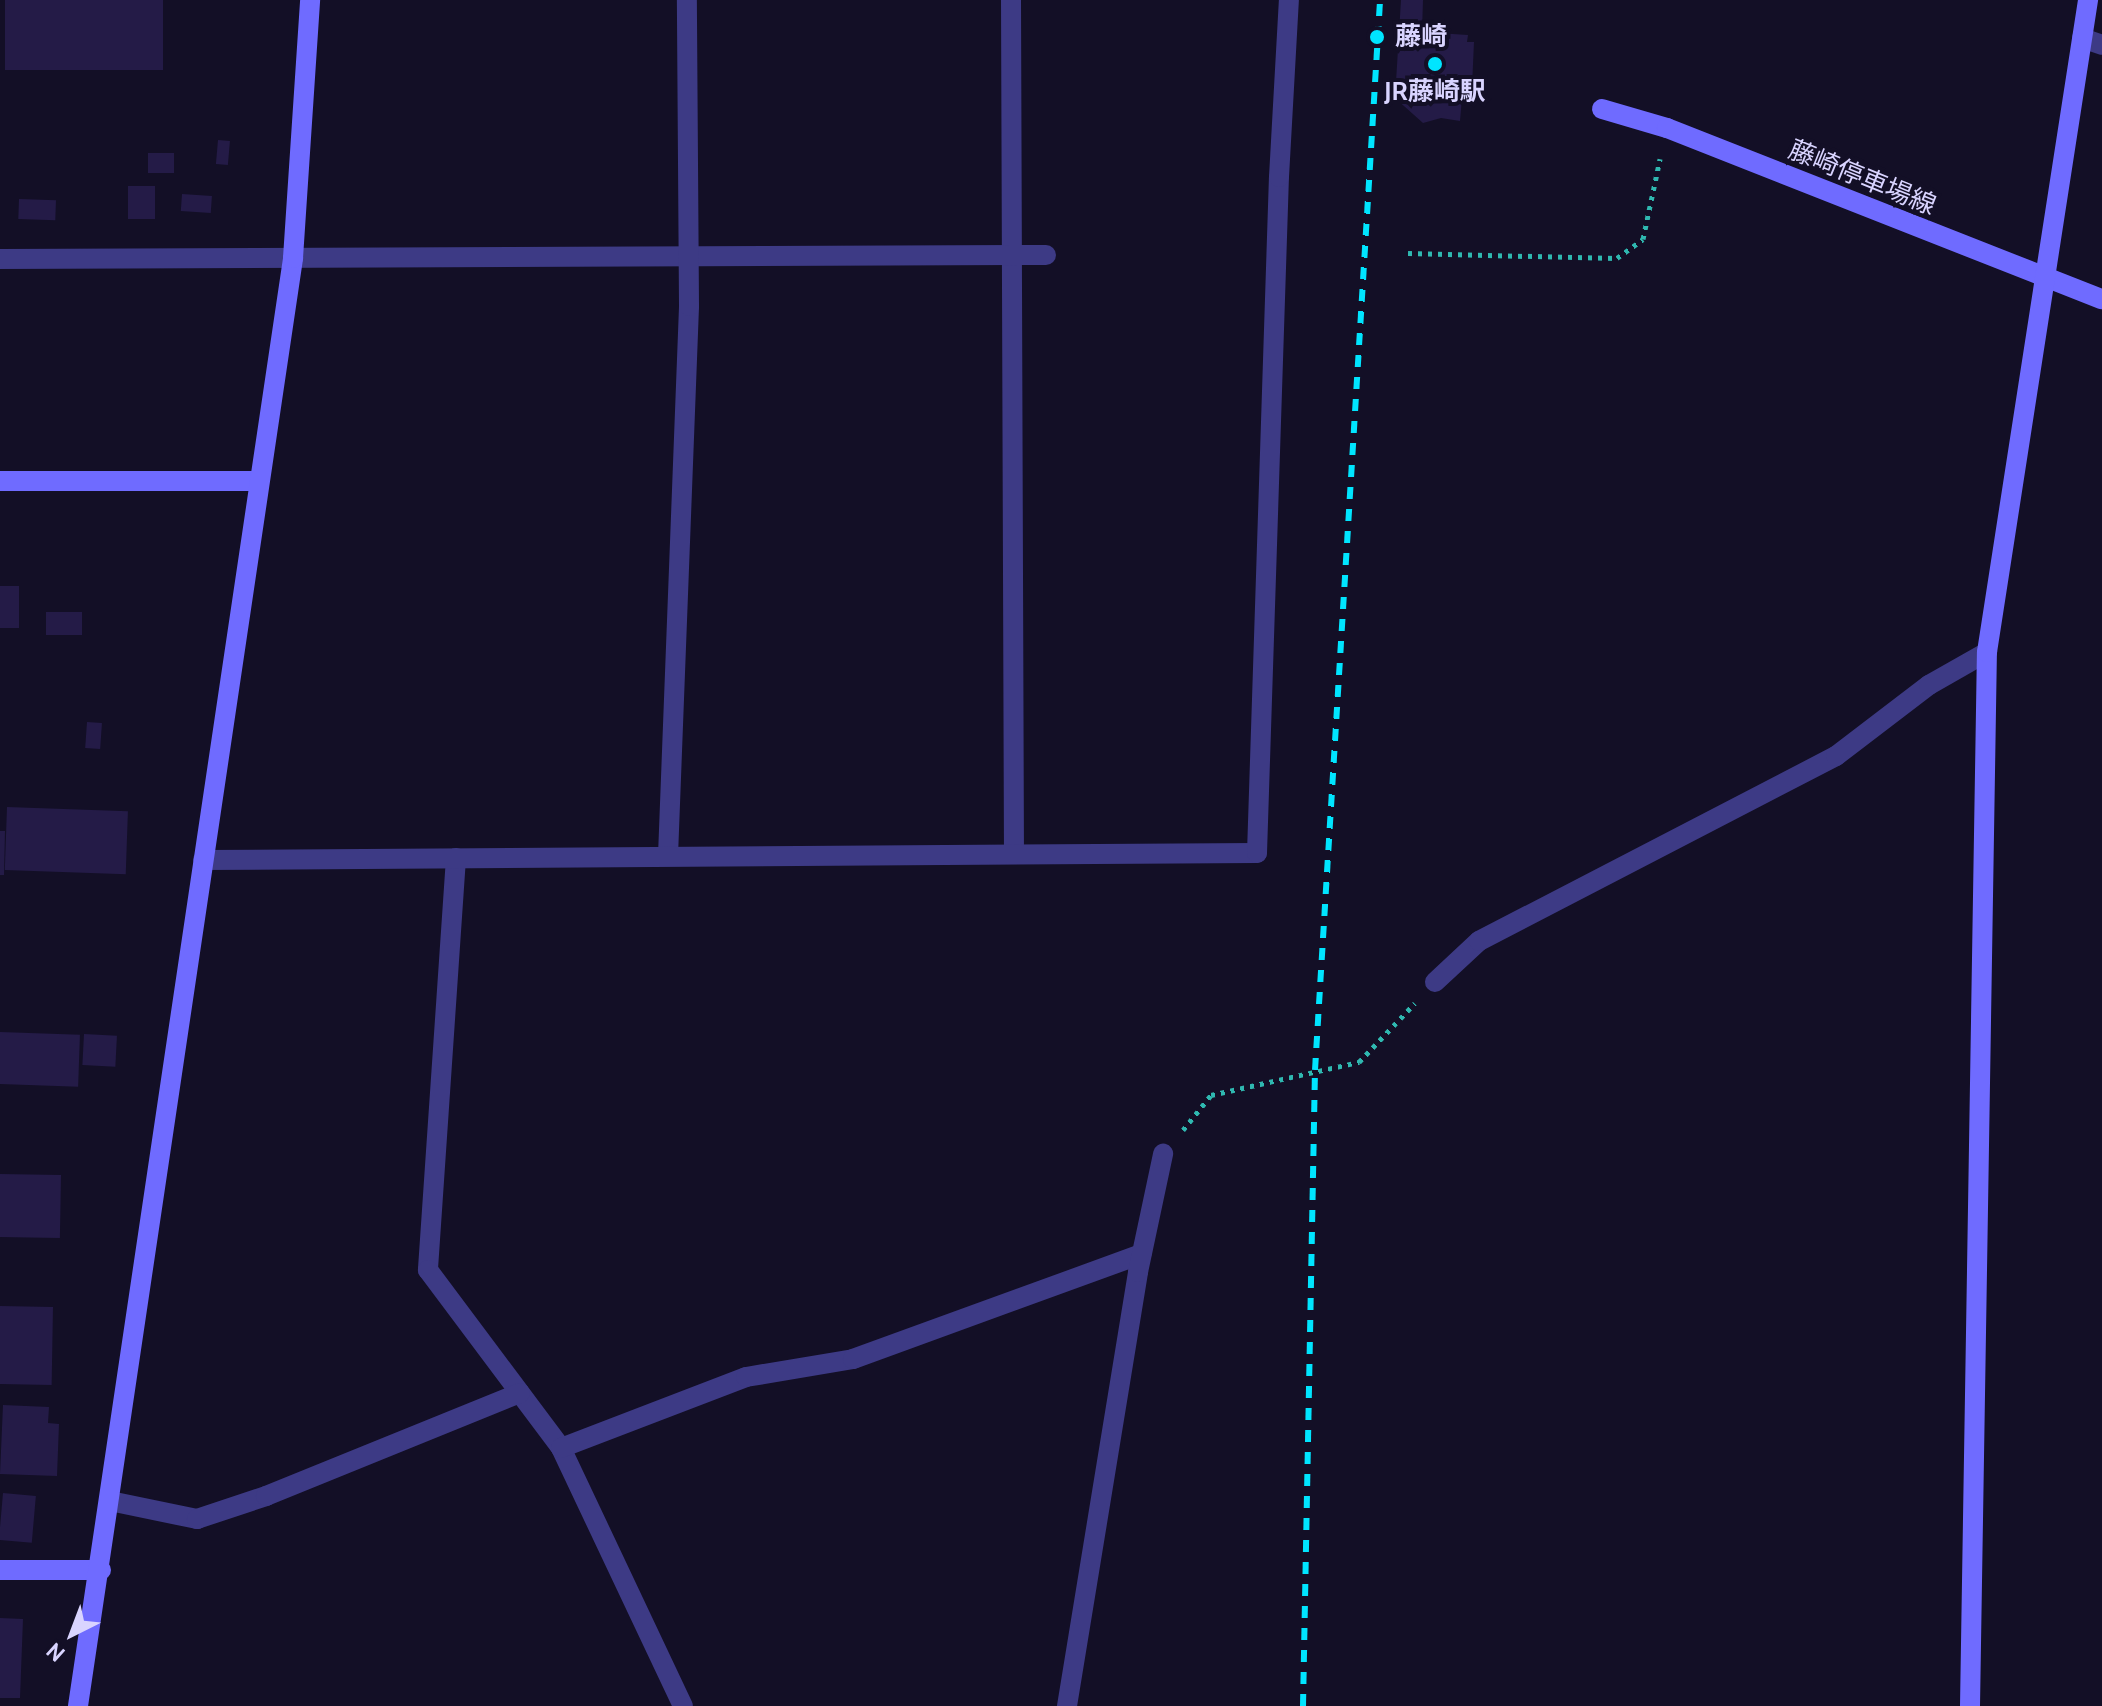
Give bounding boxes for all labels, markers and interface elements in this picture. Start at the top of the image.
place label: 藤崎 [1395,21,1447,53]
marker: 藤崎 [1366,26,1388,48]
marker: JR藤崎駅 [1426,55,1444,73]
place label: JR藤崎駅 [1384,76,1486,108]
street label: 藤崎停車場線 [1784,134,1940,222]
north arrow [32,1594,112,1674]
text: N [41,1637,70,1667]

